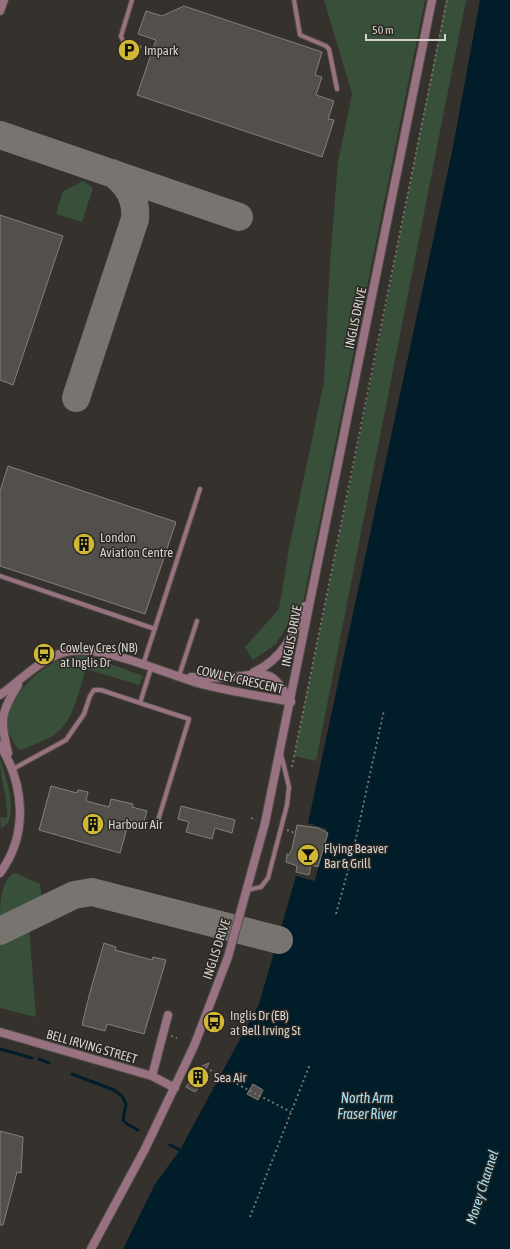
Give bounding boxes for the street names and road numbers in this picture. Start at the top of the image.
street label: INGLIS DRIVE [342,286,369,350]
street label: INGLIS DRIVE [278,604,305,668]
street label: COWLEY CRESCENT [195,662,285,697]
street label: INGLIS DRIVE [200,917,233,981]
street label: BELL IRVING STREET [45,1026,139,1067]

